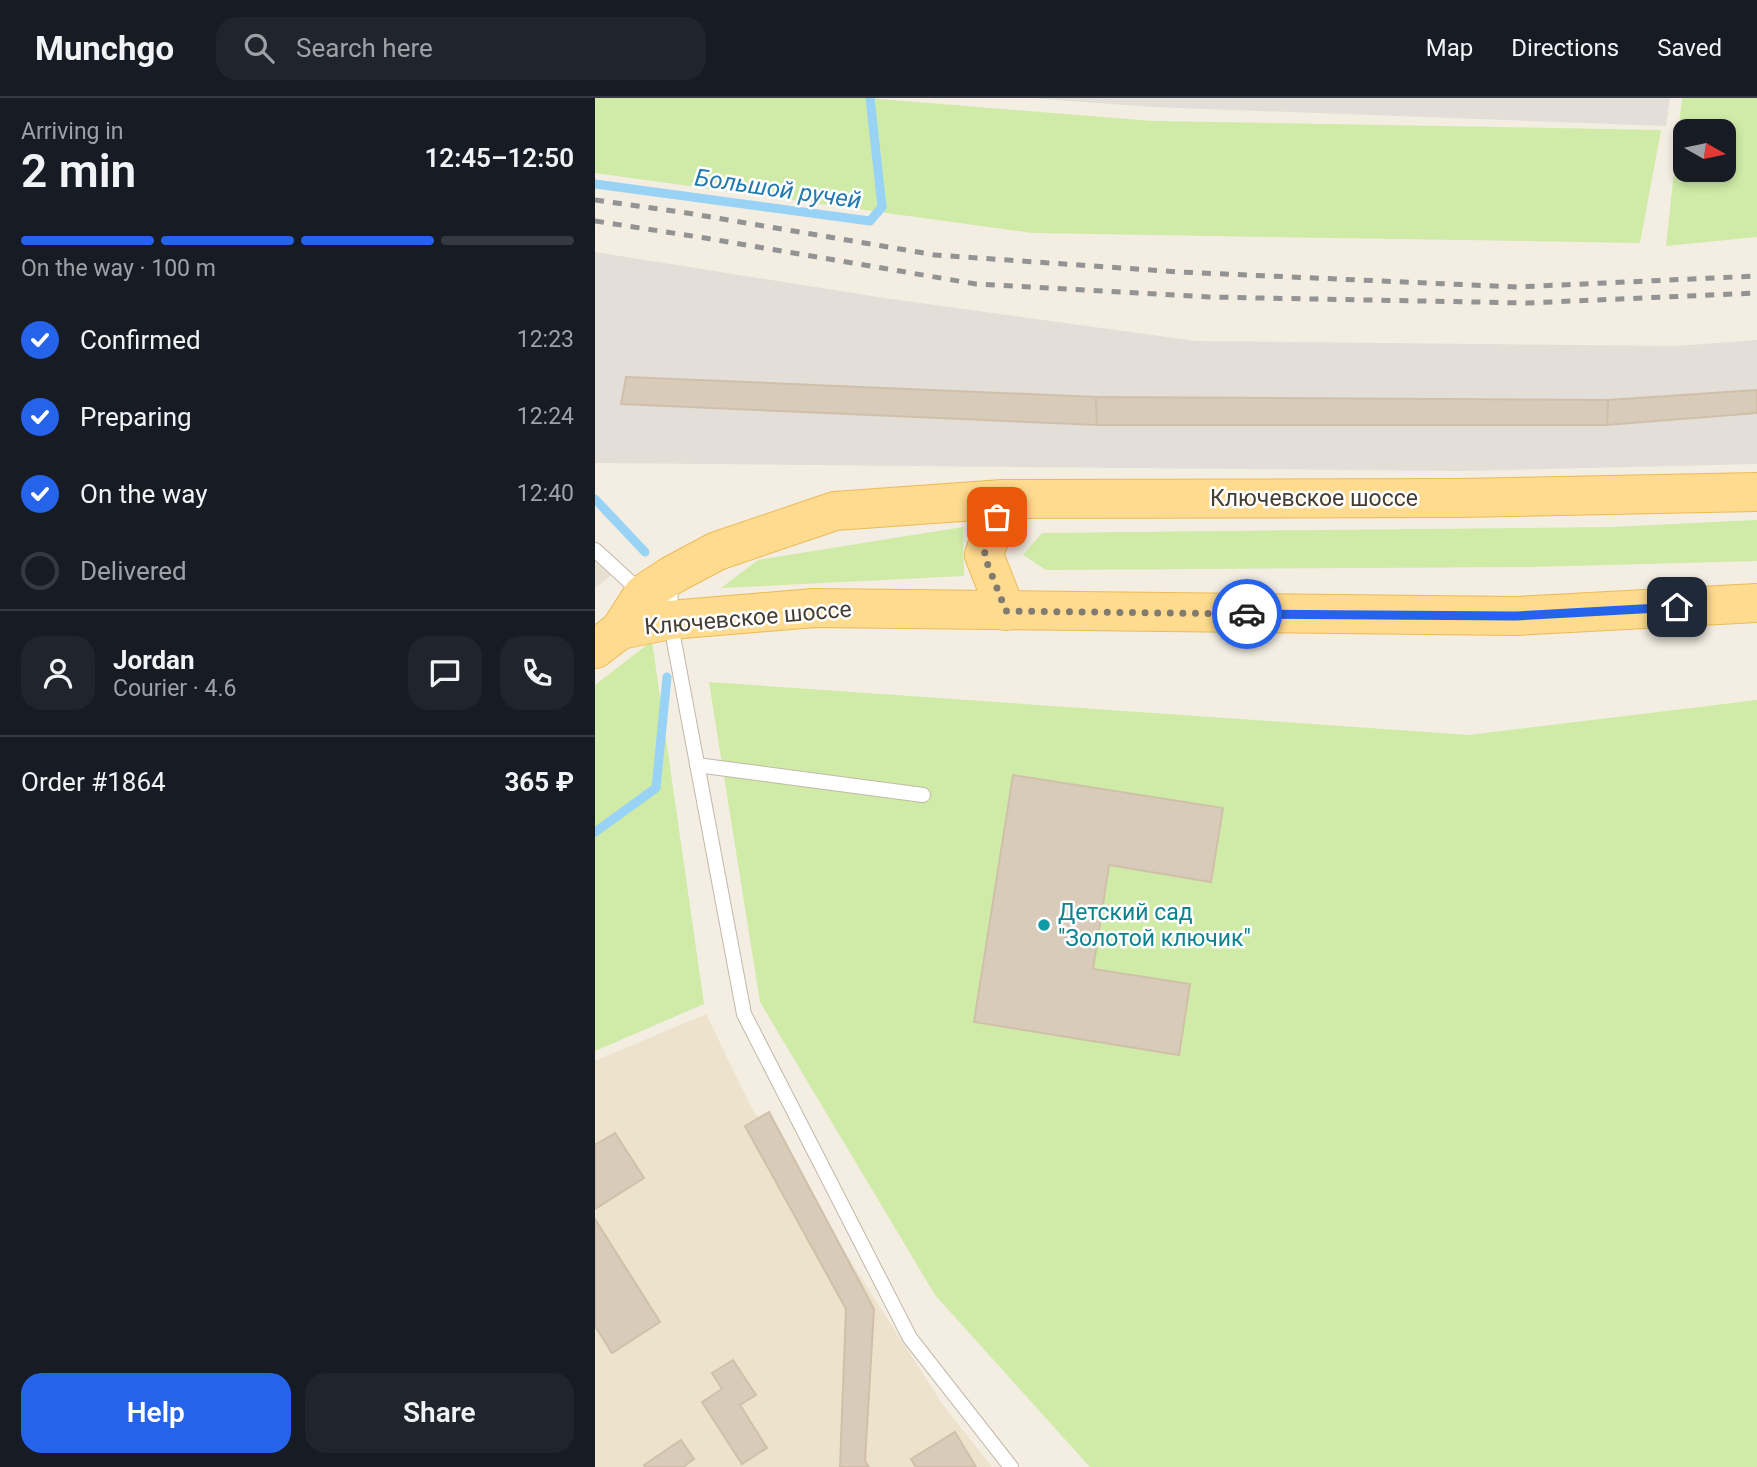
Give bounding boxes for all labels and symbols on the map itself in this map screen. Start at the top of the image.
north arrow [1673,119,1736,182]
water label: Большой ручей [693,163,863,215]
street label: Ключевское шоссе [1210,485,1418,512]
pin [967,487,1027,547]
pin [1647,577,1707,637]
courier [1212,579,1282,649]
street label: Ключевское шоссе [643,595,853,641]
place label: Детский сад "Золотой ключик" [1058,899,1251,952]
marker: Детский сад "Золотой ключик" [1036,917,1052,933]

